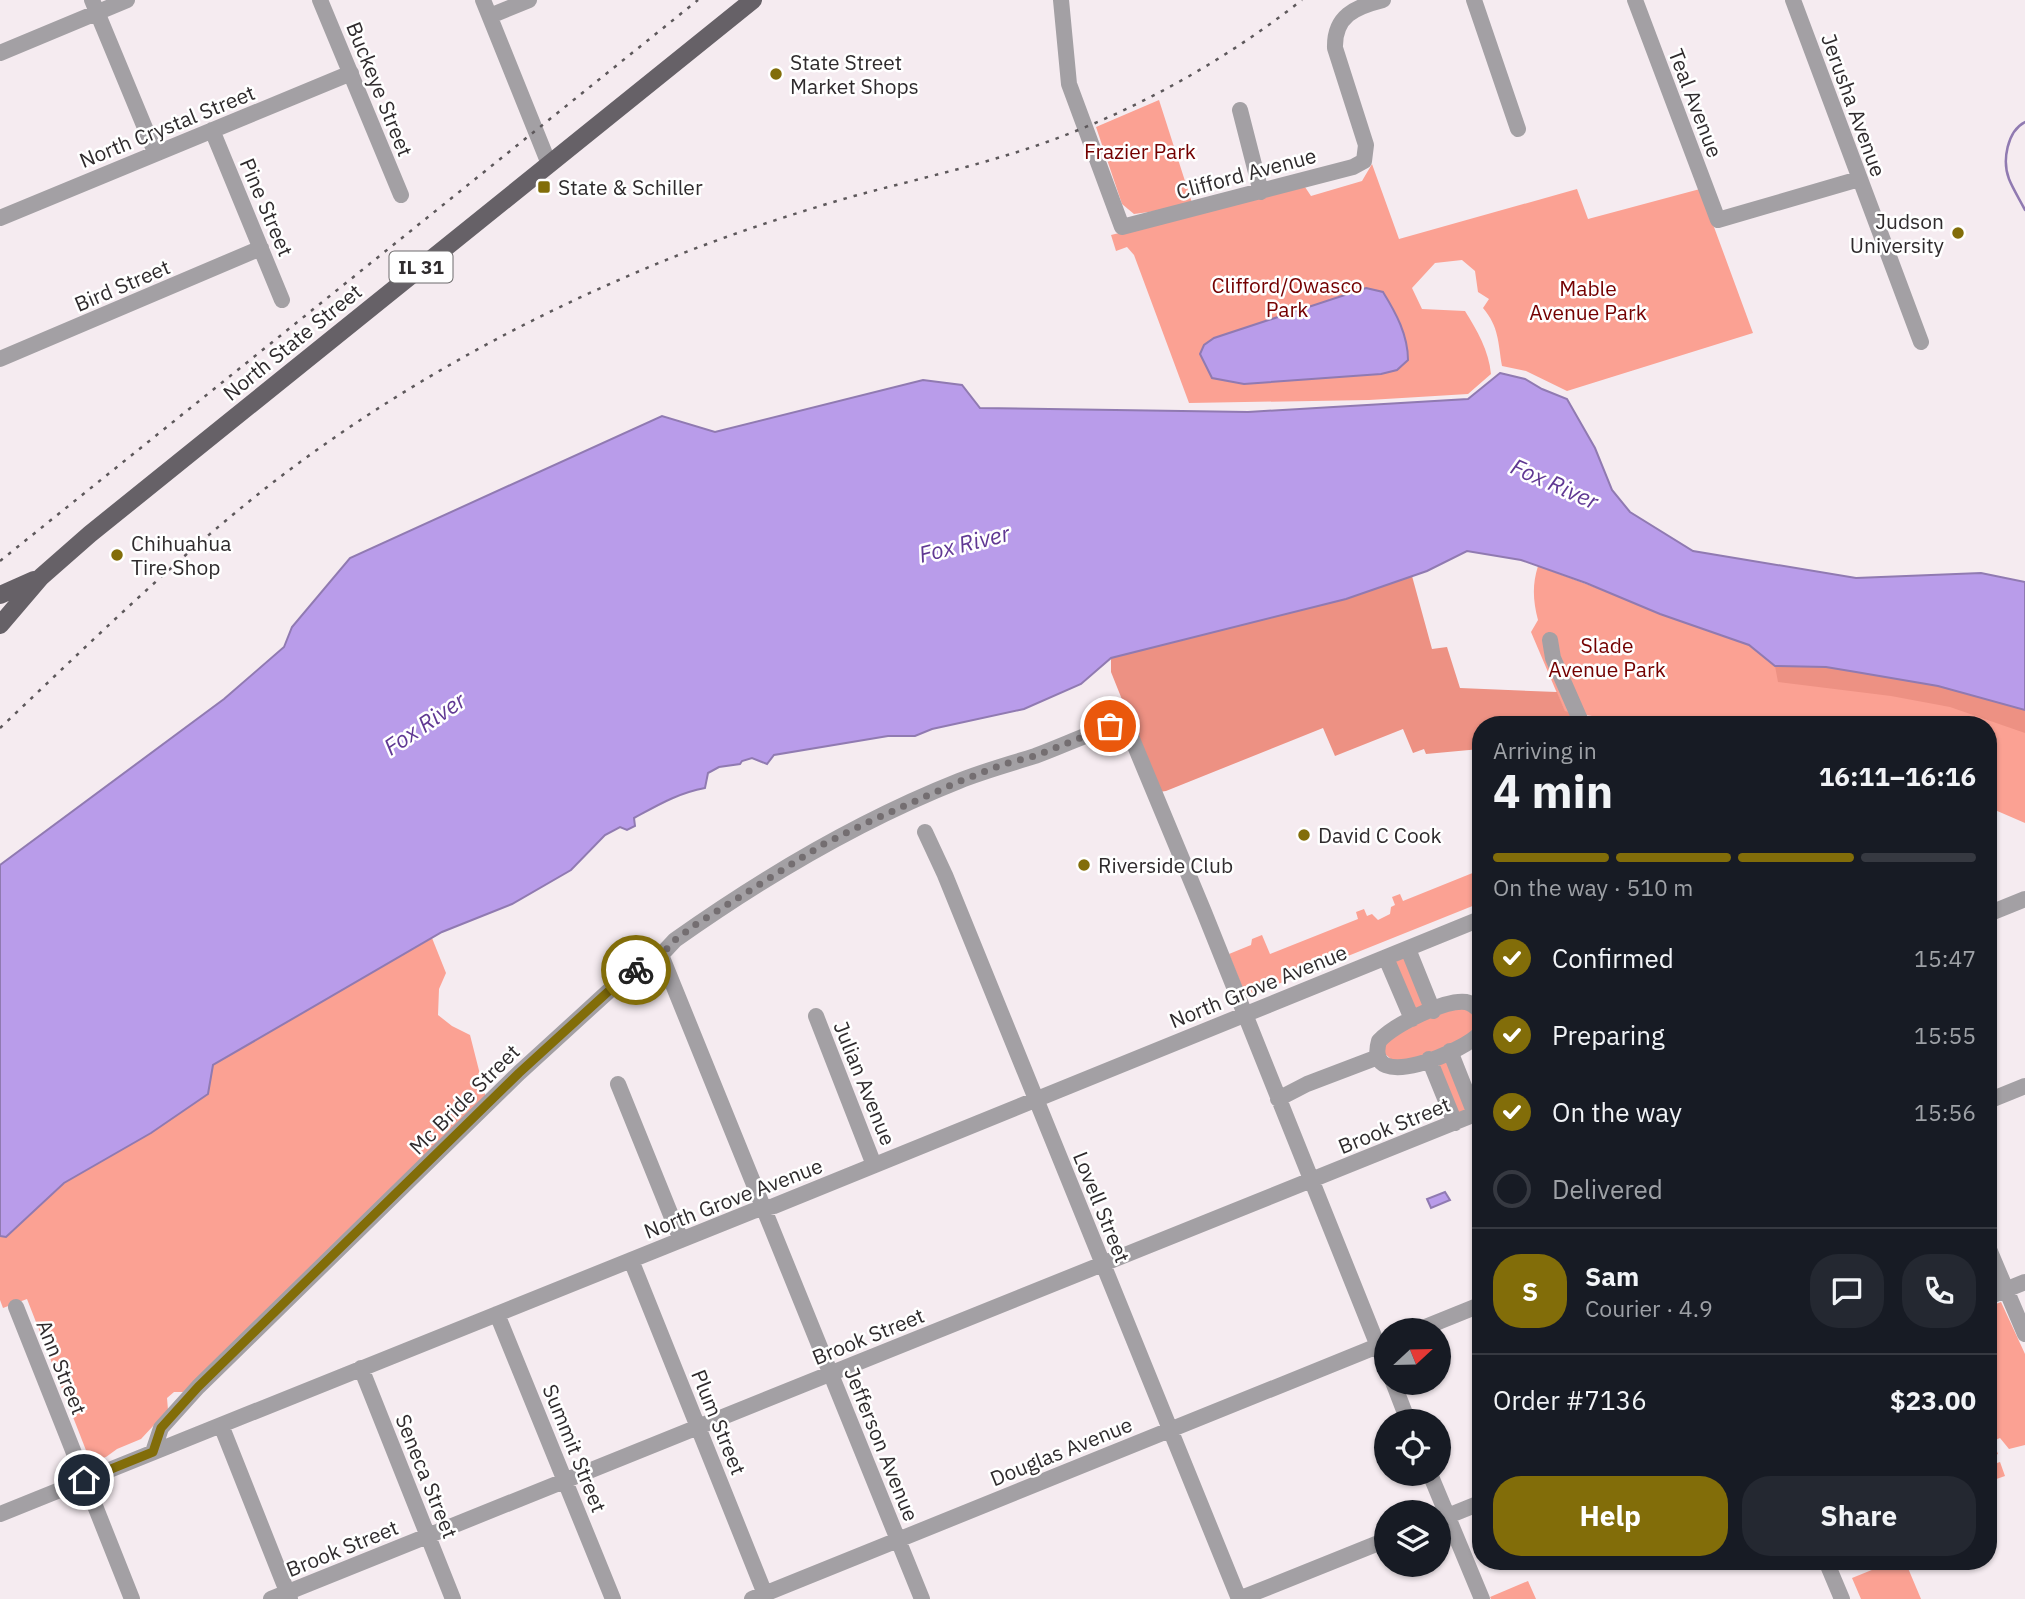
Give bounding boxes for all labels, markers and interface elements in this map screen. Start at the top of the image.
street label: Buckeye Street [340,18,420,160]
street label: Jerusha Avenue [1815,30,1893,180]
street label: Teal Avenue [1662,45,1730,161]
place label: State Street Market Shops [790,48,919,100]
marker: State Street Market Shops [768,66,784,82]
street label: North Crystal Street [75,78,259,174]
park label: Frazier Park [1084,137,1196,165]
street label: Clifford Avenue [1173,141,1319,205]
street label: Pine Street [234,154,300,260]
place label: State & Schiller [558,173,703,201]
marker: State & Schiller [536,179,552,195]
place label: Judson University [1850,207,1945,259]
marker: Judson University [1950,225,1966,241]
street label: Bird Street [70,252,174,318]
road number: IL 31 [390,252,452,282]
park label: Clifford/Owasco Park [1211,271,1363,323]
park label: Mable Avenue Park [1529,274,1647,326]
street label: North State Street [217,277,367,407]
water label: Fox River [1507,450,1604,516]
water label: Fox River [916,517,1013,569]
place label: Chihuahua Tire Shop [131,529,231,581]
marker: Chihuahua Tire Shop [109,547,125,563]
park label: Slade Avenue Park [1548,631,1666,683]
water label: Fox River [377,684,471,761]
pin [1080,696,1140,756]
icon: bag [1091,707,1129,745]
text: Arriving in [1493,735,1597,765]
text: 16:11–16:16 [1819,759,1976,793]
text: 4 min [1493,761,1613,821]
place label: David C Cook [1318,821,1441,849]
marker: David C Cook [1296,827,1312,843]
place label: Riverside Club [1098,851,1233,879]
marker: Riverside Club [1076,857,1092,873]
text: On the way · 510 m [1493,872,1693,902]
courier [601,935,671,1005]
street label: North Grove Avenue [1165,938,1351,1034]
icon: check [1493,939,1531,977]
text: Confirmed [1552,941,1674,975]
text: 15:47 [1914,943,1976,973]
icon: bike [617,951,655,989]
icon: check [1493,1016,1531,1054]
street label: Julian Avenue [827,1017,903,1149]
text: Preparing [1552,1018,1665,1052]
text: 15:55 [1914,1020,1976,1050]
street label: Mc Bride Street [403,1038,525,1160]
street label: Brook Street [1334,1090,1454,1160]
icon: check [1493,1093,1531,1131]
text: On the way [1552,1095,1682,1129]
text: 15:56 [1914,1097,1976,1127]
street label: Lovell Street [1067,1147,1137,1267]
street label: North Grove Avenue [640,1151,826,1245]
text: Delivered [1552,1172,1663,1206]
button: chat [1810,1254,1884,1328]
button: phone [1902,1254,1976,1328]
text: Sam [1585,1259,1639,1293]
text: S [1522,1274,1538,1308]
text: Courier · 4.9 [1585,1293,1713,1323]
street label: Brook Street [808,1301,928,1371]
street label: Ann Street [30,1315,94,1419]
north arrow [1374,1318,1451,1395]
map controls [1374,1318,1451,1577]
street label: Jefferson Avenue [838,1363,926,1525]
street label: Plum Street [685,1365,753,1479]
street label: Summit Street [537,1380,613,1516]
text: Order #7136 [1493,1383,1647,1417]
text: $23.00 [1890,1383,1976,1417]
button: locate [1374,1409,1451,1486]
street label: Seneca Street [389,1410,465,1542]
street label: Douglas Avenue [986,1410,1136,1492]
pin [54,1450,114,1510]
icon: home [65,1461,103,1499]
button: Help [1493,1476,1728,1556]
button: Share [1742,1476,1976,1556]
button: layers [1374,1500,1451,1577]
street label: Brook Street [282,1513,402,1583]

